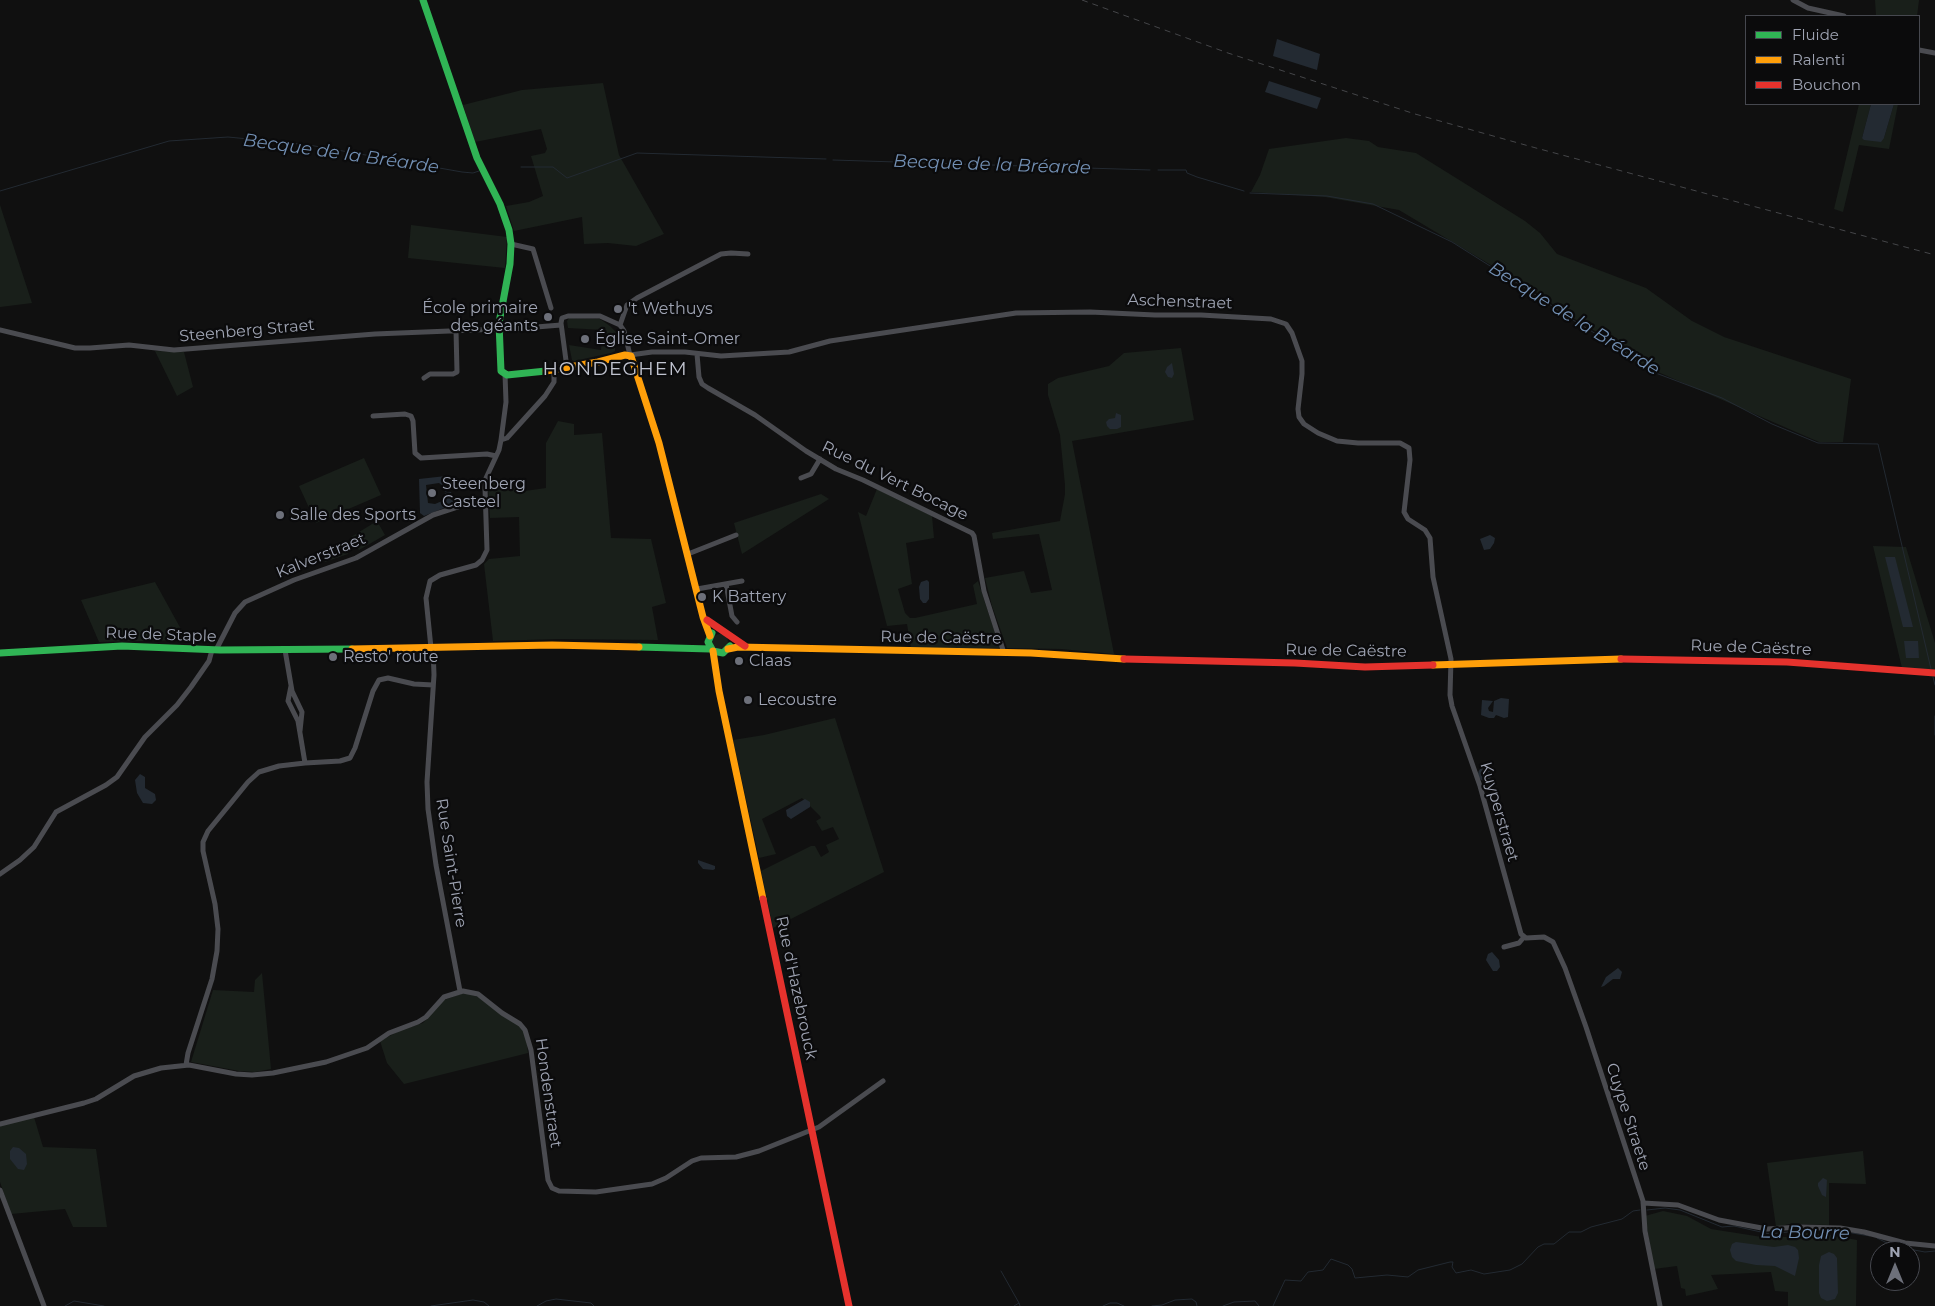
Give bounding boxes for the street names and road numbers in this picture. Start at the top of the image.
street label: Aschenstraet [1127,291,1233,313]
street label: Steenberg Straet [179,316,315,346]
street label: Rue du Vert Bocage [819,437,971,525]
street label: Kalverstraet [273,529,369,583]
street label: Rue de Staple [105,623,217,647]
street label: Rue de Caëstre [880,627,1002,649]
street label: Rue de Caëstre [1690,636,1812,660]
street label: Rue de Caëstre [1285,640,1407,662]
street label: Kuyperstraet [1476,760,1522,864]
street label: Rue Saint-Pierre [431,797,471,929]
street label: Rue d'Hazebrouck [771,914,821,1062]
street label: Hondenstraet [531,1037,565,1149]
street label: Cuype Straete [1602,1061,1654,1173]

